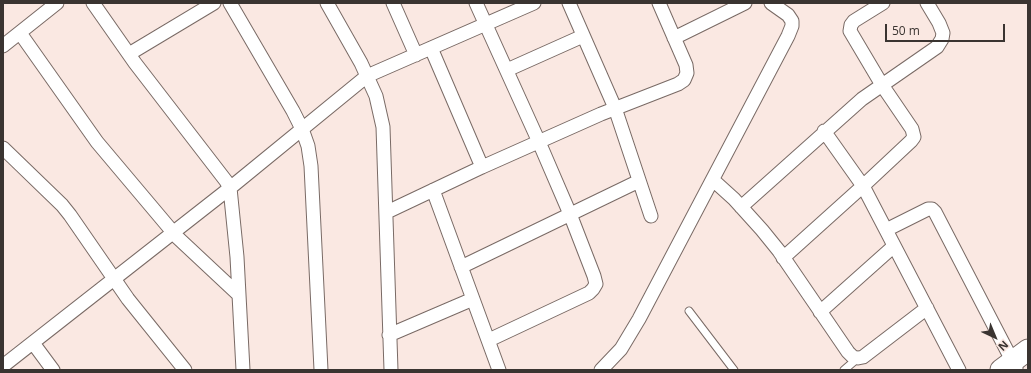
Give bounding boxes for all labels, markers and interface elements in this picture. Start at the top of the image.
scale bar [887,16,1007,42]
text: 50 m [892,22,920,39]
north arrow [975,317,1015,357]
text: N [995,337,1012,354]

